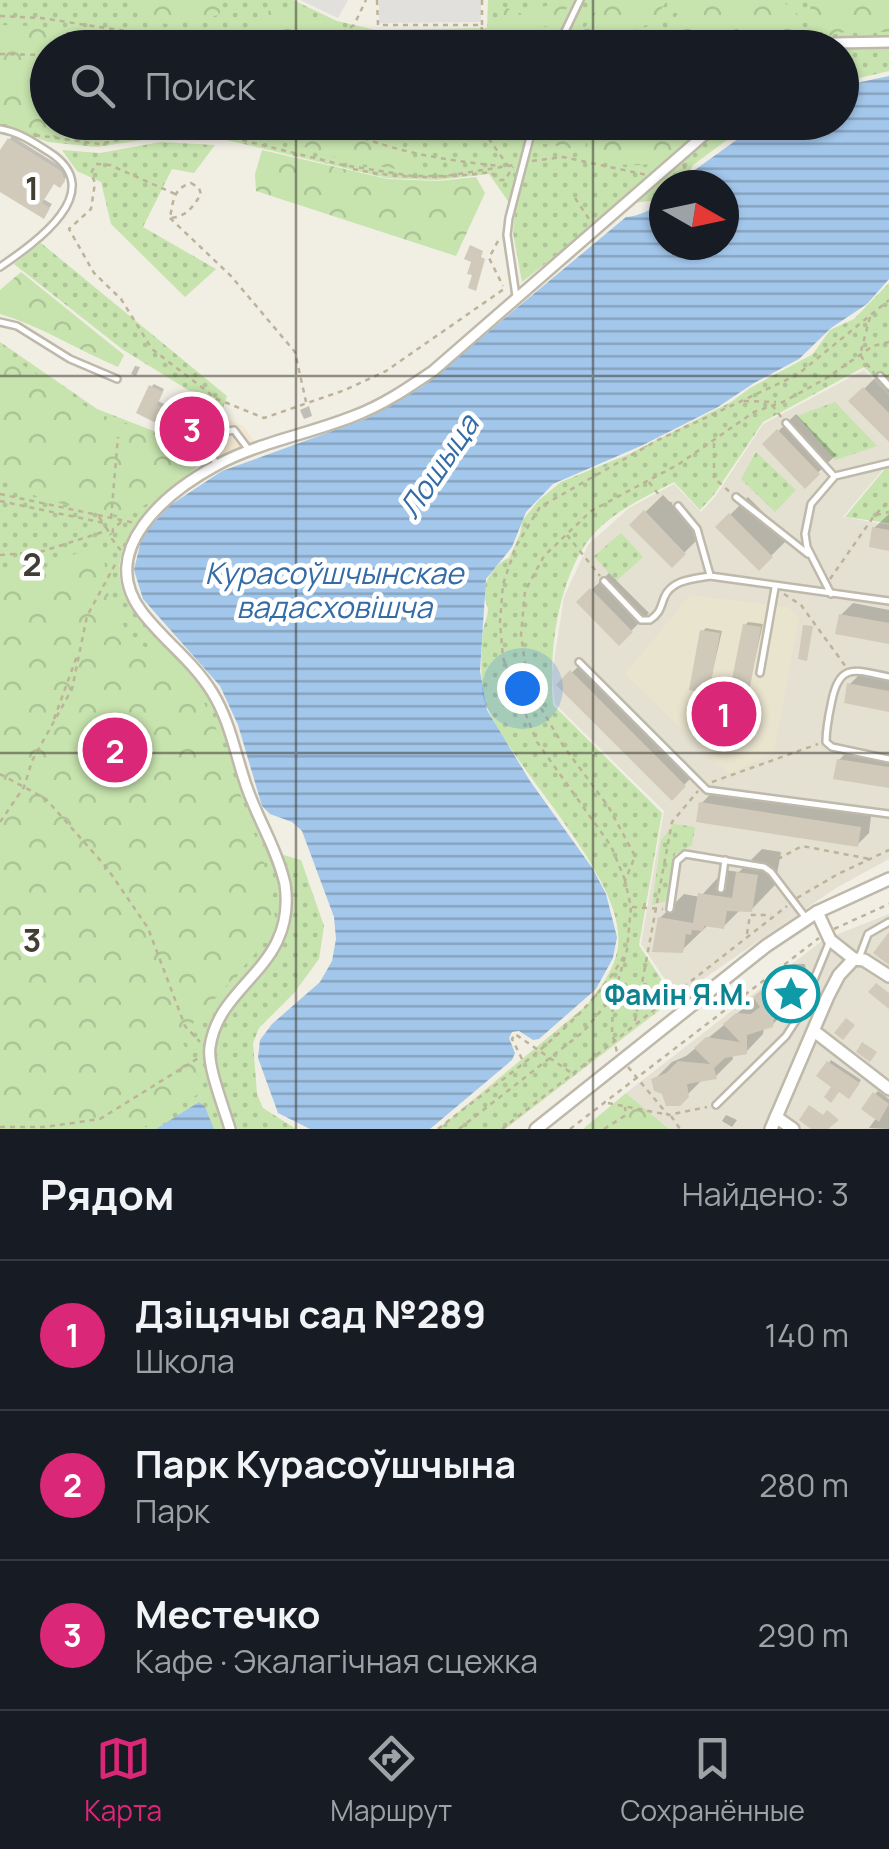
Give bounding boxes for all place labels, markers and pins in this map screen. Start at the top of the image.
pin: 3 [160,392,224,466]
pin: 1 [692,676,756,752]
pin: 2 [82,712,148,788]
place icon: Фамін Я.М. [761,964,821,1024]
place label: Фамін Я.М. [605,975,752,1013]

